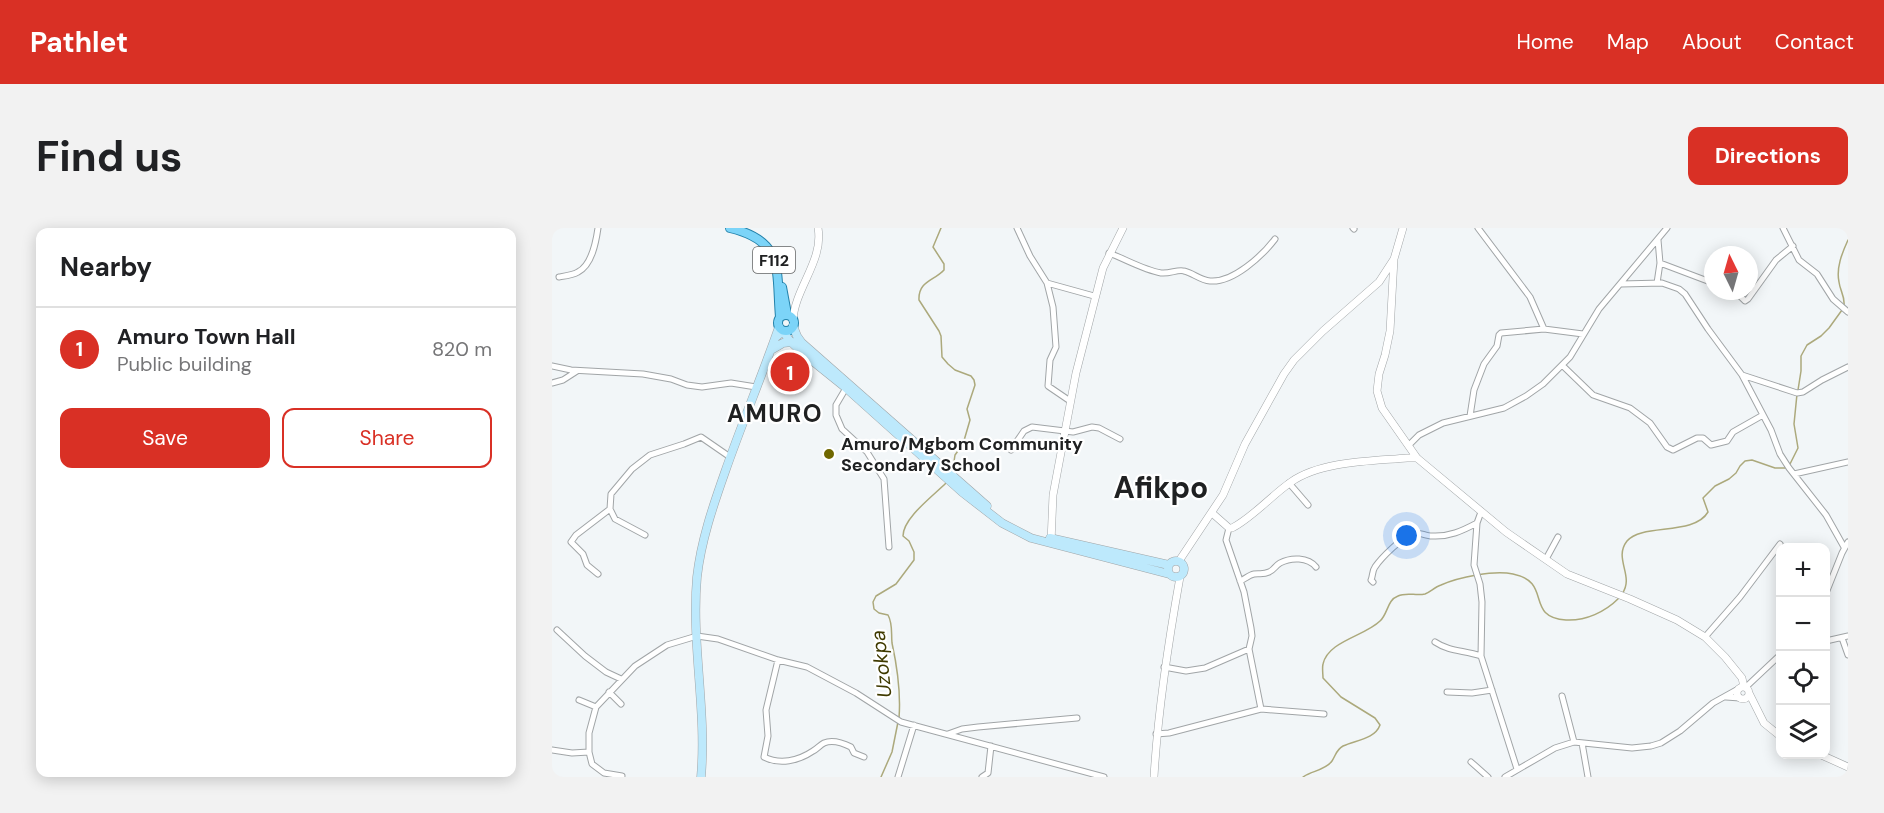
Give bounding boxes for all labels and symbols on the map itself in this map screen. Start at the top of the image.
north arrow [1704,246,1758,300]
road number: F112 [753,247,795,273]
pin: 1 [770,350,810,394]
district label: AMURO [727,398,823,429]
place label: Amuro/Mgbom Community Secondary School [841,432,1083,477]
marker: Amuro/Mgbom Community Secondary School [822,447,836,461]
district label: Afikpo [1114,468,1208,507]
your location [1392,521,1421,550]
water label: Uzokpa [865,629,897,699]

